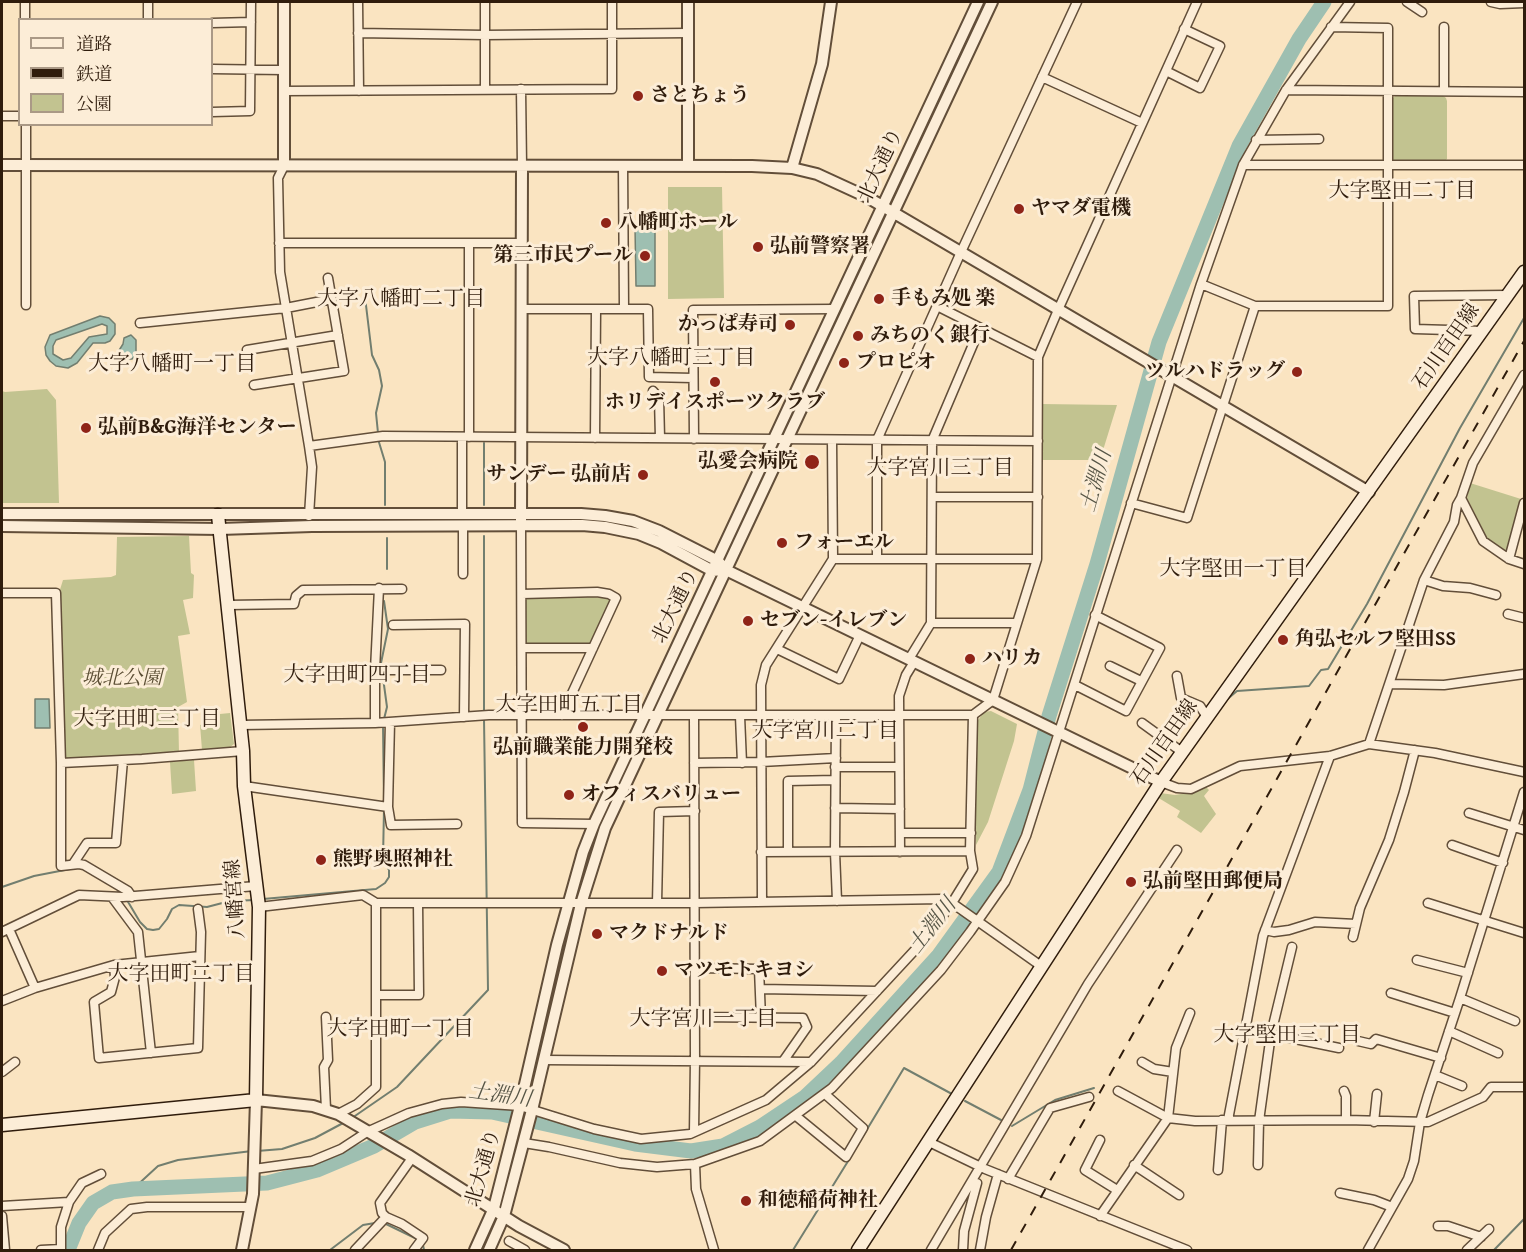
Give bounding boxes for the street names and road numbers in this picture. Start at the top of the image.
street label: 北大通り [853,125,909,207]
street label: 石川百田線 [1408,299,1486,395]
street label: 北大通り [648,565,704,647]
street label: 石川百田線 [1126,695,1204,791]
street label: 八幡宮線 [221,858,251,940]
street label: 北大通り [461,1126,507,1210]

